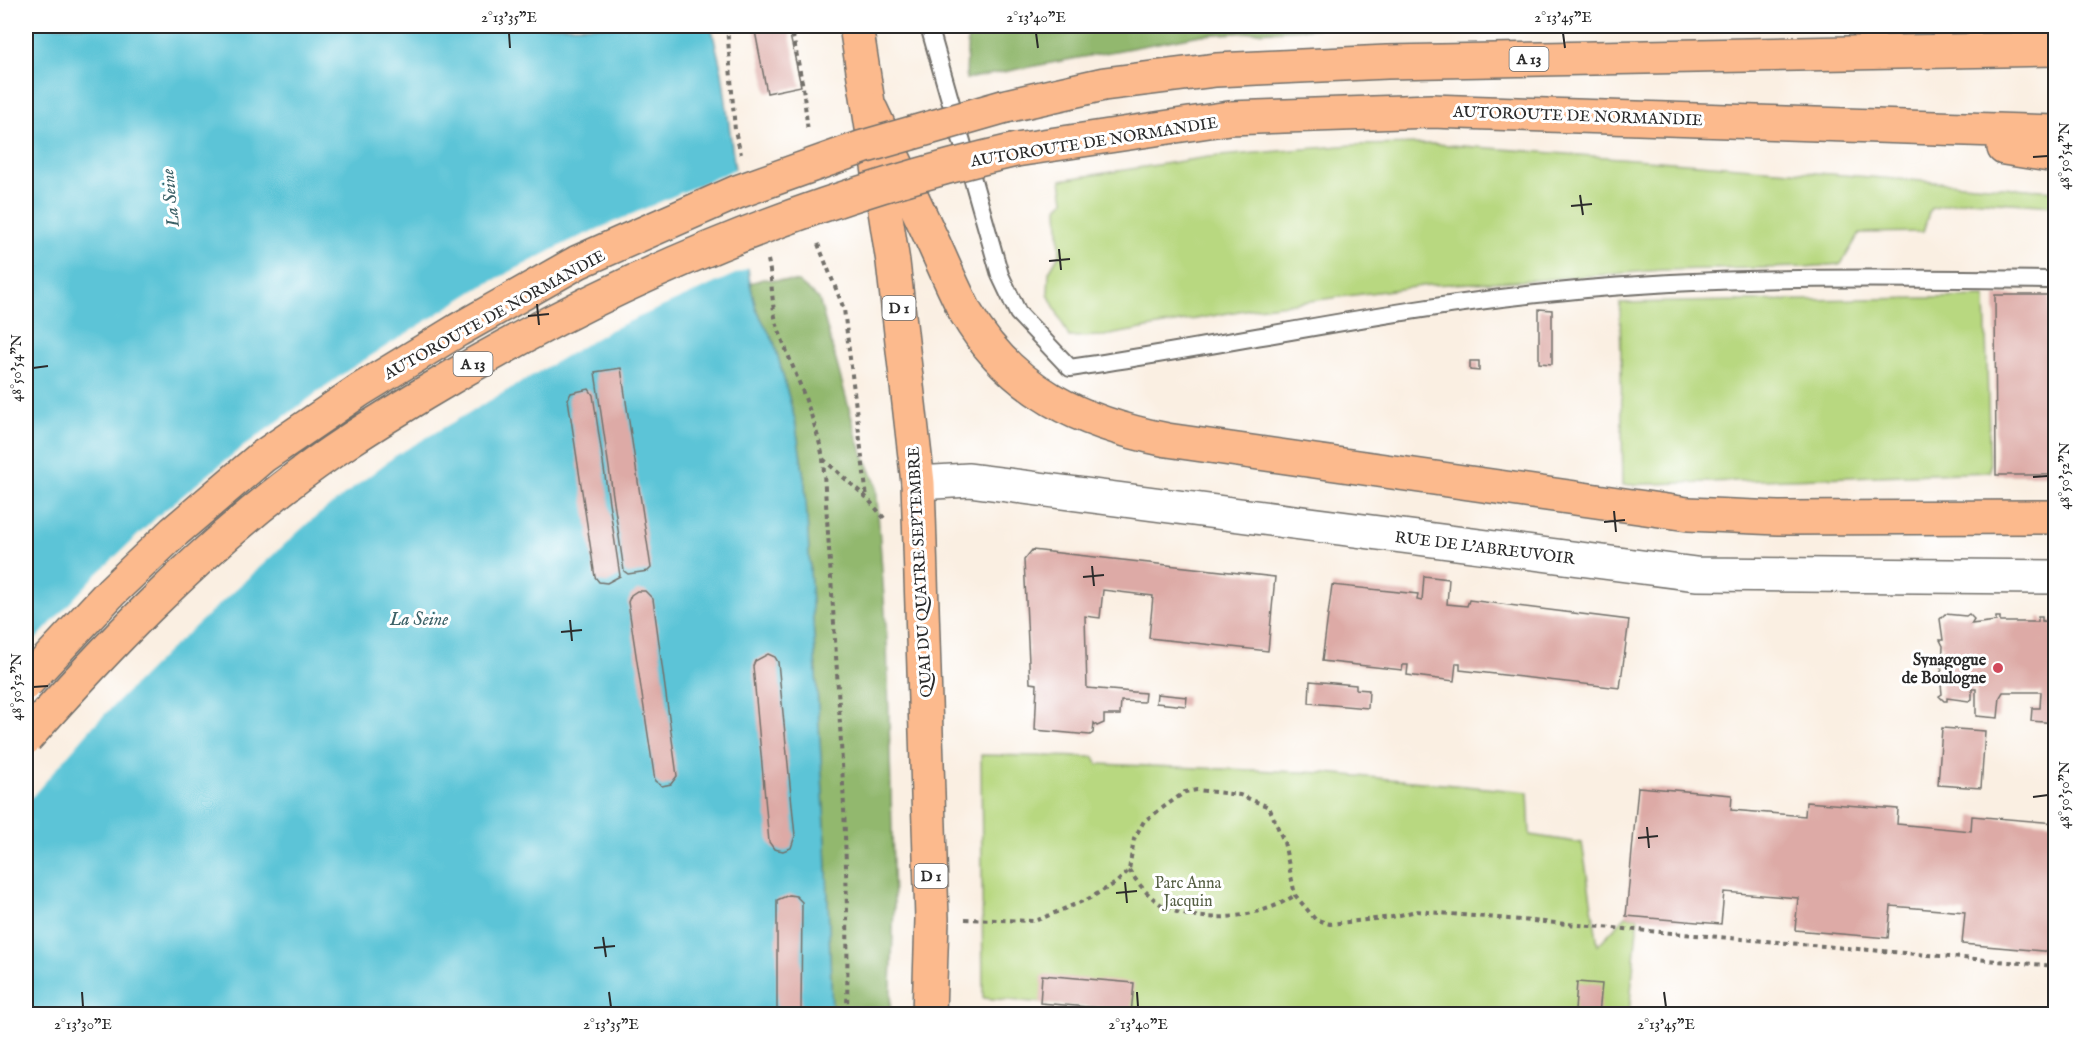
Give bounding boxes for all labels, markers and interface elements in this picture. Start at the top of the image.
text: 2°13'35"E [481,8,537,27]
text: 2°13'40"E [1006,8,1066,27]
text: 2°13'45"E [1534,8,1592,27]
road number: A 13 [1510,47,1549,71]
street label: AUTOROUTE DE NORMANDIE [1452,103,1703,131]
street label: AUTOROUTE DE NORMANDIE [968,114,1219,173]
text: 48°50'54"N [2055,122,2074,190]
water label: La Seine [157,167,186,229]
street label: AUTOROUTE DE NORMANDIE [380,246,609,386]
road number: D 1 [882,296,916,320]
text: 48°50'54"N [7,334,26,402]
road number: A 13 [454,352,492,376]
text: 48°50'52"N [2055,442,2074,510]
street label: QUAI DU QUATRE SEPTEMBRE [904,446,938,698]
street label: RUE DE L'ABREUVOIR [1394,528,1577,570]
water label: La Seine [389,609,448,632]
place label: Synagogue de Boulogne [1902,651,1987,689]
text: 48°50'52"N [7,653,26,721]
marker: Synagogue de Boulogne [1991,661,2005,675]
text: 48°50'50"N [2055,761,2074,829]
road number: D 1 [914,864,948,888]
park label: Parc Anna Jacquin [1154,874,1222,912]
text: 2°13'30"E [54,1015,112,1034]
text: 2°13'35"E [583,1015,639,1034]
text: 2°13'40"E [1108,1015,1168,1034]
text: 2°13'45"E [1637,1015,1695,1034]

